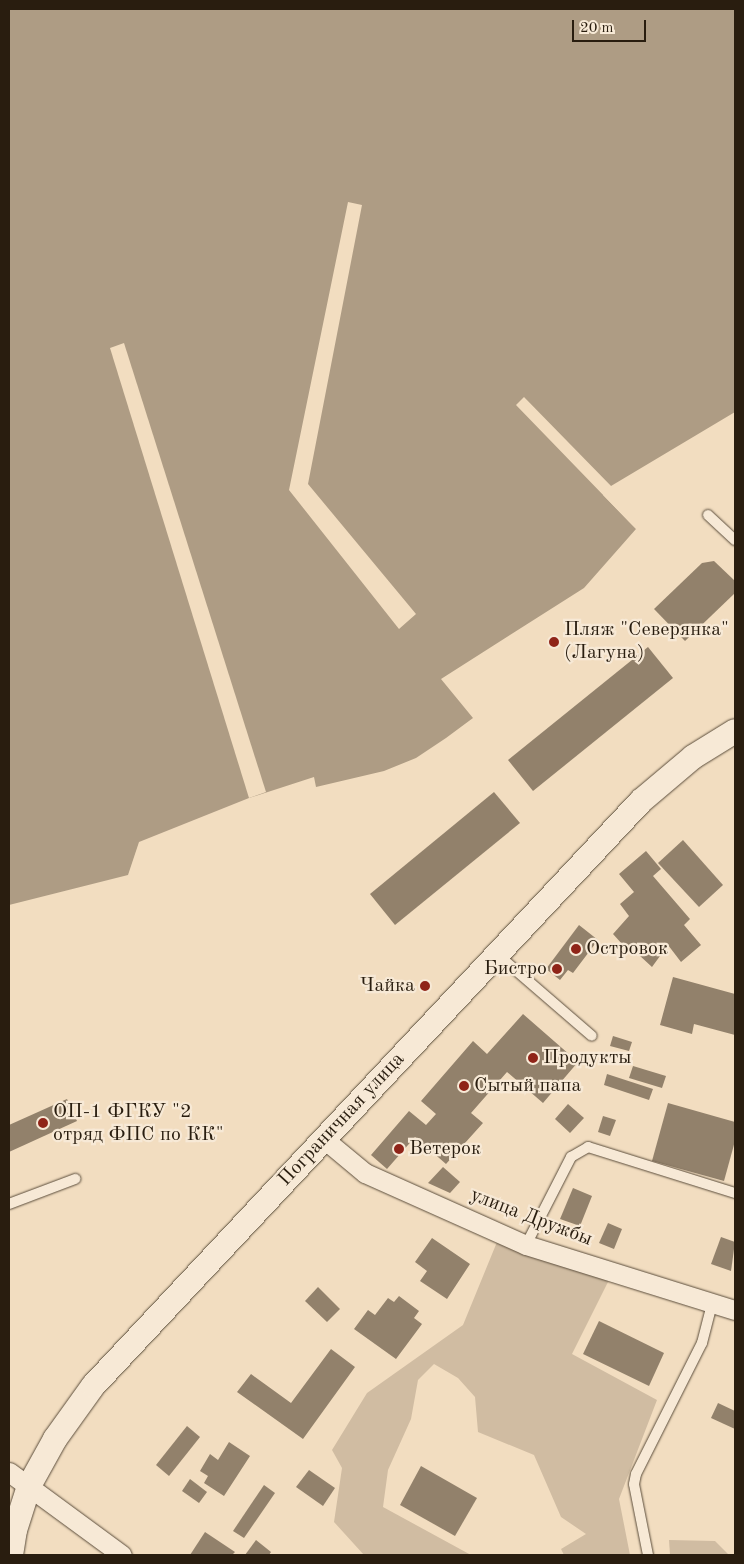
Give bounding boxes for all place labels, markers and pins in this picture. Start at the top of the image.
place label: Пляж "Северянка" (Лагуна) [564,618,729,665]
marker: Пляж "Северянка" (Лагуна) [548,636,560,648]
place label: Островок [586,937,668,961]
marker: Островок [570,943,582,955]
place label: Бистро [484,957,547,981]
marker: Бистро [551,963,563,975]
place label: Чайка [360,974,415,998]
marker: Чайка [419,980,431,992]
place label: Продукты [543,1046,632,1070]
marker: Продукты [527,1052,539,1064]
place label: Сытый папа [474,1074,581,1098]
marker: Сытый папа [458,1080,470,1092]
place label: ОП-1 ФГКУ "2 отряд ФПС по КК" [53,1100,224,1147]
marker: ОП-1 ФГКУ "2 отряд ФПС по КК" [37,1117,49,1129]
place label: Ветерок [409,1137,481,1161]
marker: Ветерок [393,1143,405,1155]

